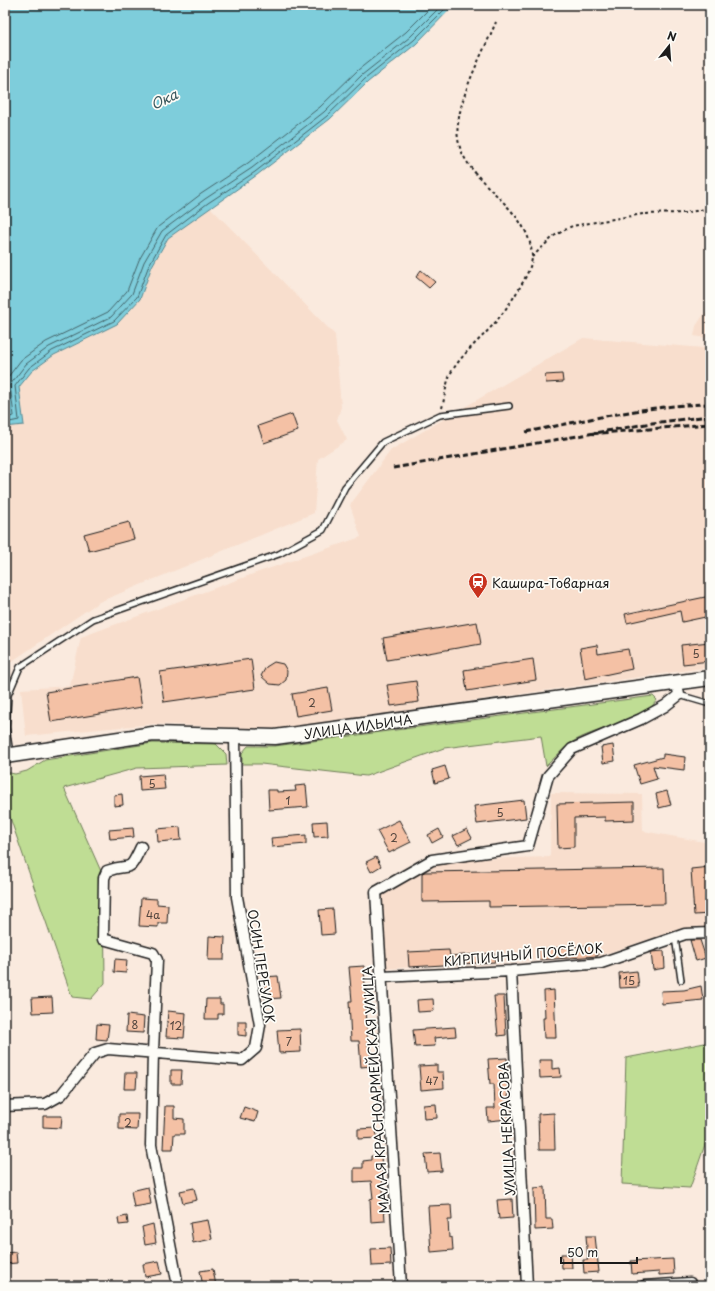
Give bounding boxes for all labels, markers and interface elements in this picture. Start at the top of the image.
north arrow [649,26,689,66]
text: N [665,27,679,45]
water label: Ока [147,83,182,114]
station icon: Кашира-Товарная [467,571,489,599]
place label: Кашира-Товарная [492,573,610,592]
house number: 5 [692,645,700,662]
house number: 2 [308,694,316,711]
street label: УЛИЦА ИЛЬИЧА [303,709,413,743]
house number: 5 [148,775,156,792]
house number: 1 [286,792,291,809]
house number: 5 [496,804,504,821]
house number: 2 [390,829,398,846]
house number: 4а [146,906,160,923]
street label: ОСИН ПЕРЕУЛОК [244,908,280,1024]
street label: КИРПИЧНЫЙ ПОСЁЛОК [443,938,603,970]
street label: МАЛАЯ КРАСНОАРМЕЙСКАЯ УЛИЦА [357,966,393,1214]
house number: 15 [623,972,635,989]
house number: 8 [132,1016,139,1033]
house number: 12 [170,1017,183,1034]
house number: 7 [286,1033,292,1050]
street label: УЛИЦА НЕКРАСОВА [493,1062,519,1196]
house number: 47 [426,1072,439,1089]
house number: 2 [124,1114,132,1131]
scale bar [561,1239,637,1265]
text: 50 m [567,1243,598,1261]

